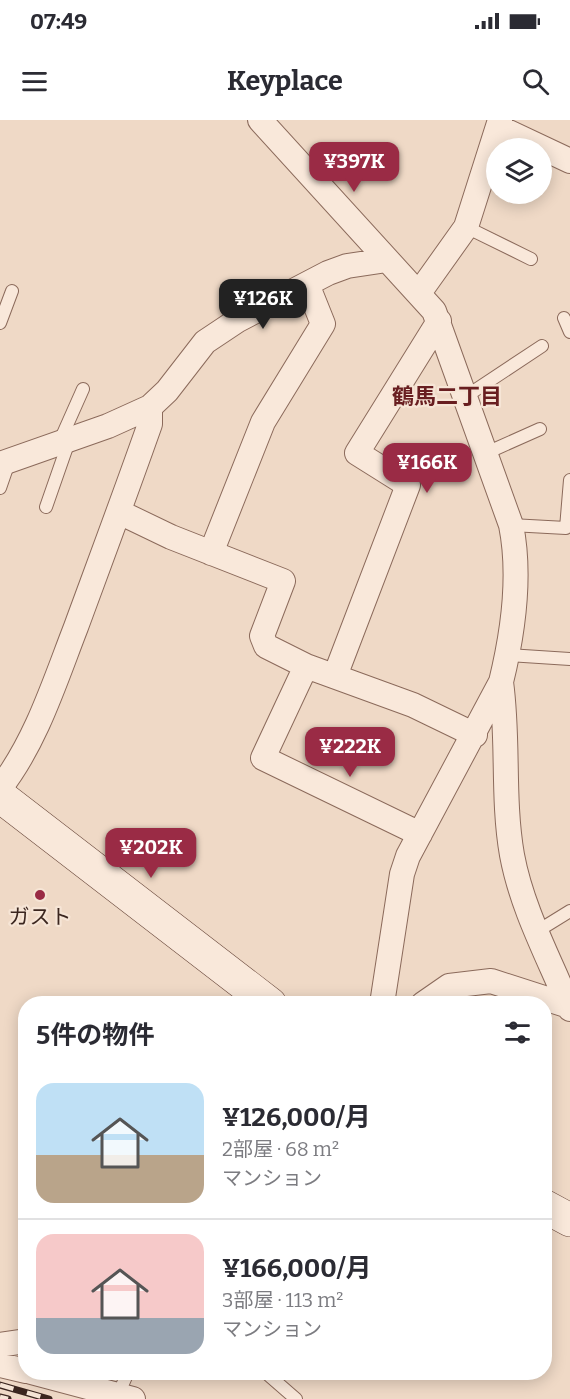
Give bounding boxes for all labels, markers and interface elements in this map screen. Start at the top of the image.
text: 07:49 [30,8,87,35]
icon: menu [18,65,51,98]
text: Keyplace [227,65,343,97]
icon: search [519,65,552,98]
map controls [486,138,552,204]
button: layers [486,138,552,204]
pin: ¥397K [312,142,396,193]
text: ¥397K [323,149,385,173]
pin: ¥126K [221,279,305,330]
text: ¥126K [233,286,293,310]
district label: 鶴馬二丁目 [392,383,502,410]
pin: ¥166K [385,443,469,494]
text: ¥166K [397,450,457,474]
pin: ¥222K [308,727,392,778]
text: ¥222K [319,734,381,758]
pin: ¥202K [109,828,193,879]
text: ¥202K [119,835,183,859]
marker: ガスト [33,888,47,902]
place label: ガスト [9,904,72,930]
icon: filters [501,1016,534,1049]
text: 5件の物件 [36,1020,154,1051]
text: ¥126,000/月 [222,1102,371,1133]
icon: home [84,1107,156,1179]
text: 2部屋 · 68 m² [222,1137,339,1161]
text: マンション [222,1166,322,1190]
text: ¥166,000/月 [222,1253,372,1284]
icon: home [84,1258,156,1330]
text: 3部屋 · 113 m² [222,1288,343,1312]
text: マンション [222,1317,322,1341]

